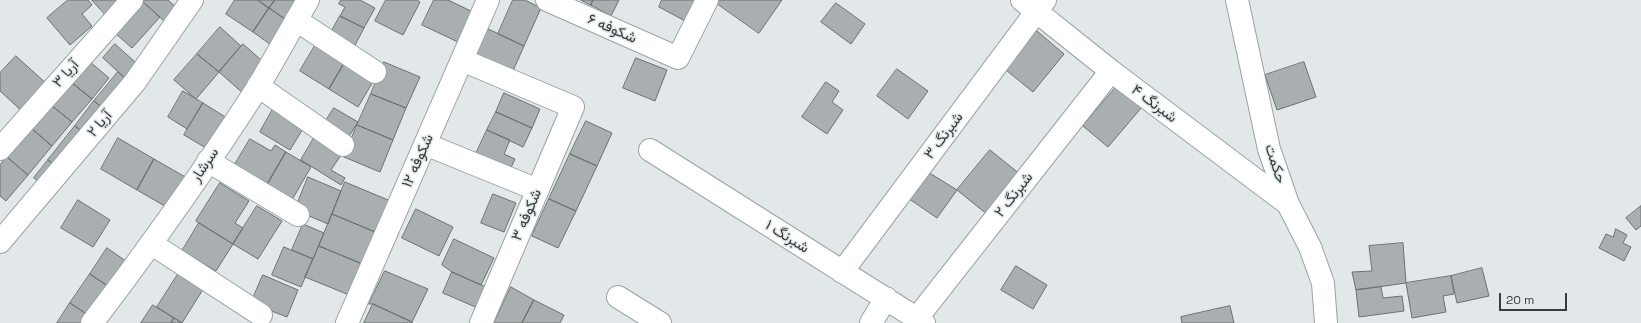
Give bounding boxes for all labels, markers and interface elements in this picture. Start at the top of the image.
street label: شکوفه ۶ [585,10,639,48]
street label: آریا ۳ [49,56,83,92]
street label: شبرنگ ۴ [1128,81,1180,127]
street label: آریا ۲ [84,107,116,141]
street label: شبرنگ ۳ [921,109,967,163]
street label: شکوفه ۱۲ [398,131,438,191]
street label: حکمت [1260,142,1290,186]
street label: سرشار [187,144,223,186]
street label: شبرنگ ۲ [991,169,1037,221]
street label: شکوفه ۳ [508,186,546,244]
street label: شبرنگ ۱ [762,217,812,257]
scale bar [1501,285,1569,311]
text: 20 m [1506,292,1534,308]

